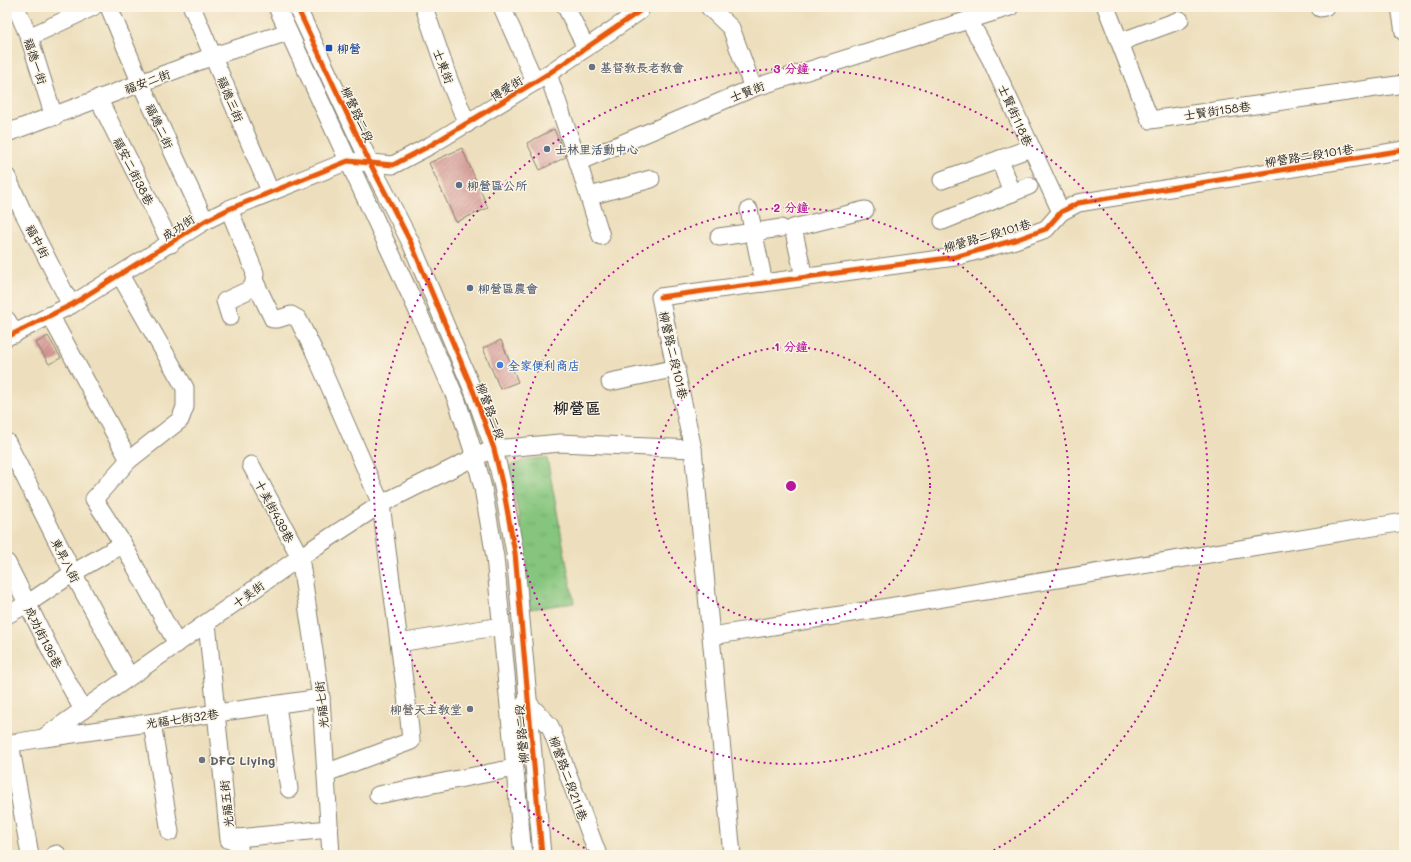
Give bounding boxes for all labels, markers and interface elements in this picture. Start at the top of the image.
street label: 福德一街 [21,36,51,86]
place label: 柳營 [337,40,361,56]
marker: 柳營 [324,43,334,53]
street label: 士東街 [430,46,458,86]
place label: 基督教長老教會 [600,59,684,75]
text: 3 分鐘 [773,60,809,76]
marker: 基督教長老教會 [587,62,597,72]
street label: 福安二街 [122,65,172,97]
street label: 博愛街 [486,72,526,104]
street label: 福德三街 [214,74,248,124]
street label: 士賢街 [727,77,767,105]
street label: 士賢街118巷 [995,82,1037,148]
street label: 柳營路二段 [338,83,378,145]
street label: 士賢街158巷 [1182,97,1252,123]
street label: 福德二街 [143,101,177,151]
street label: 福安二街38巷 [110,134,158,208]
street label: 柳營路二段101巷 [1263,140,1355,170]
place label: 士林里活動中心 [555,141,639,157]
marker: 士林里活動中心 [542,144,552,154]
place label: 柳營區公所 [467,177,528,193]
marker: 柳營區公所 [454,180,464,190]
text: 2 分鐘 [773,199,809,215]
street label: 成功街 [159,210,197,244]
street label: 柳營路二段101巷 [941,215,1033,255]
street label: 福中街 [22,221,54,261]
place label: 柳營區農會 [478,280,538,296]
marker: 柳營區農會 [465,283,475,293]
street label: 柳營路二段101巷 [656,309,692,401]
text: 1 分鐘 [774,338,808,354]
place label: 全家便利商店 [508,357,580,373]
marker: 全家便利商店 [495,360,505,370]
street label: 柳營路二段 [473,380,509,442]
district label: 柳營區 [553,397,601,418]
street label: 十美街439巷 [252,477,298,545]
centre of rings [784,479,798,493]
street label: 東昇八街 [48,535,84,585]
street label: 十美街 [229,577,267,611]
street label: 成功街136巷 [22,603,66,671]
street label: 光福七街 [311,680,331,730]
place label: 柳營天主教堂 [390,701,462,717]
street label: 柳營路二段 [510,703,532,765]
marker: 柳營天主教堂 [465,704,475,714]
street label: 光福七街32巷 [144,705,220,731]
street label: 柳營路二段211巷 [546,733,592,823]
place label: DFC Liying [210,752,275,768]
marker: DFC Liying [197,755,207,765]
street label: 光福五街 [216,779,236,829]

